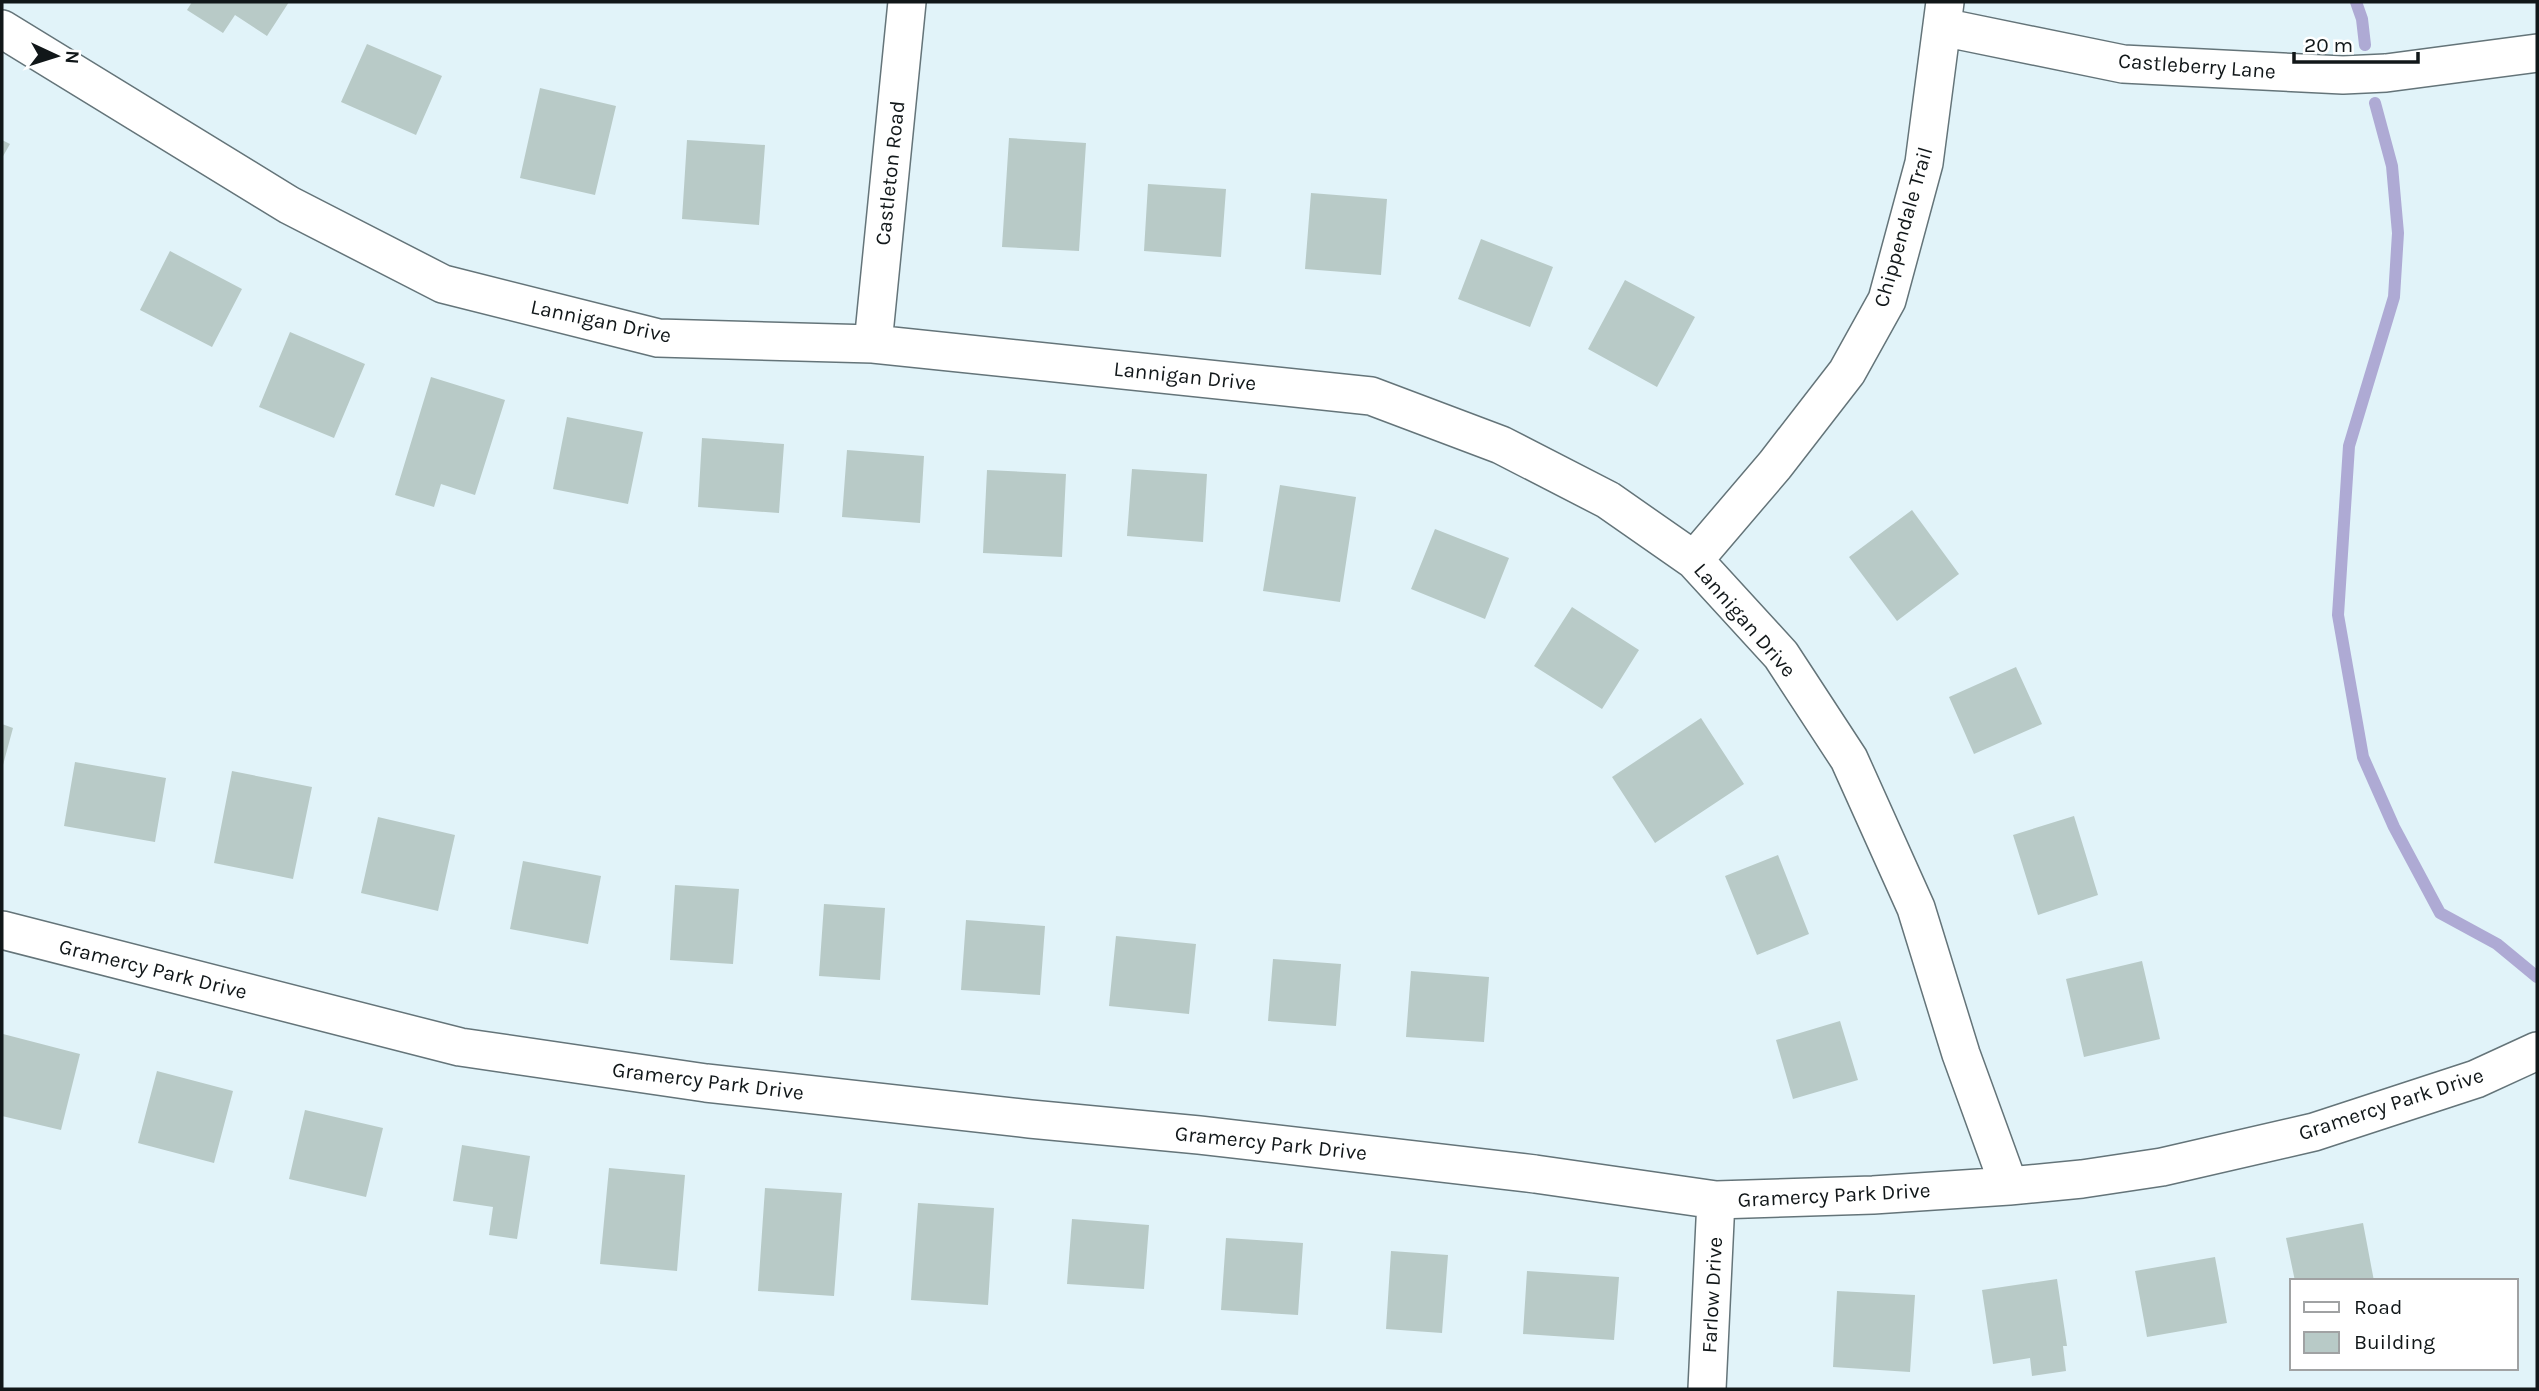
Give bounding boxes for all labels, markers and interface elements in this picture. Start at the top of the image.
north arrow [21,21,91,91]
scale bar [2294,21,2418,65]
text: 20 m [2304,33,2353,57]
street label: Castleberry Lane [2117,49,2277,83]
text: N [61,50,83,65]
street label: Castleton Road [870,99,910,247]
street label: Chippendale Trail [1869,144,1937,310]
street label: Lannigan Drive [529,294,673,348]
street label: Lannigan Drive [1113,357,1257,395]
street label: Lannigan Drive [1689,558,1801,682]
street label: Gramercy Park Drive [56,934,250,1004]
street label: Gramercy Park Drive [611,1057,805,1105]
street label: Gramercy Park Drive [2296,1063,2486,1145]
street label: Gramercy Park Drive [1174,1121,1368,1165]
street label: Gramercy Park Drive [1737,1178,1931,1212]
street label: Farlow Drive [1697,1236,1727,1354]
legend [2290,1279,2518,1370]
text: Road [2354,1295,2402,1319]
text: Building [2354,1330,2435,1354]

